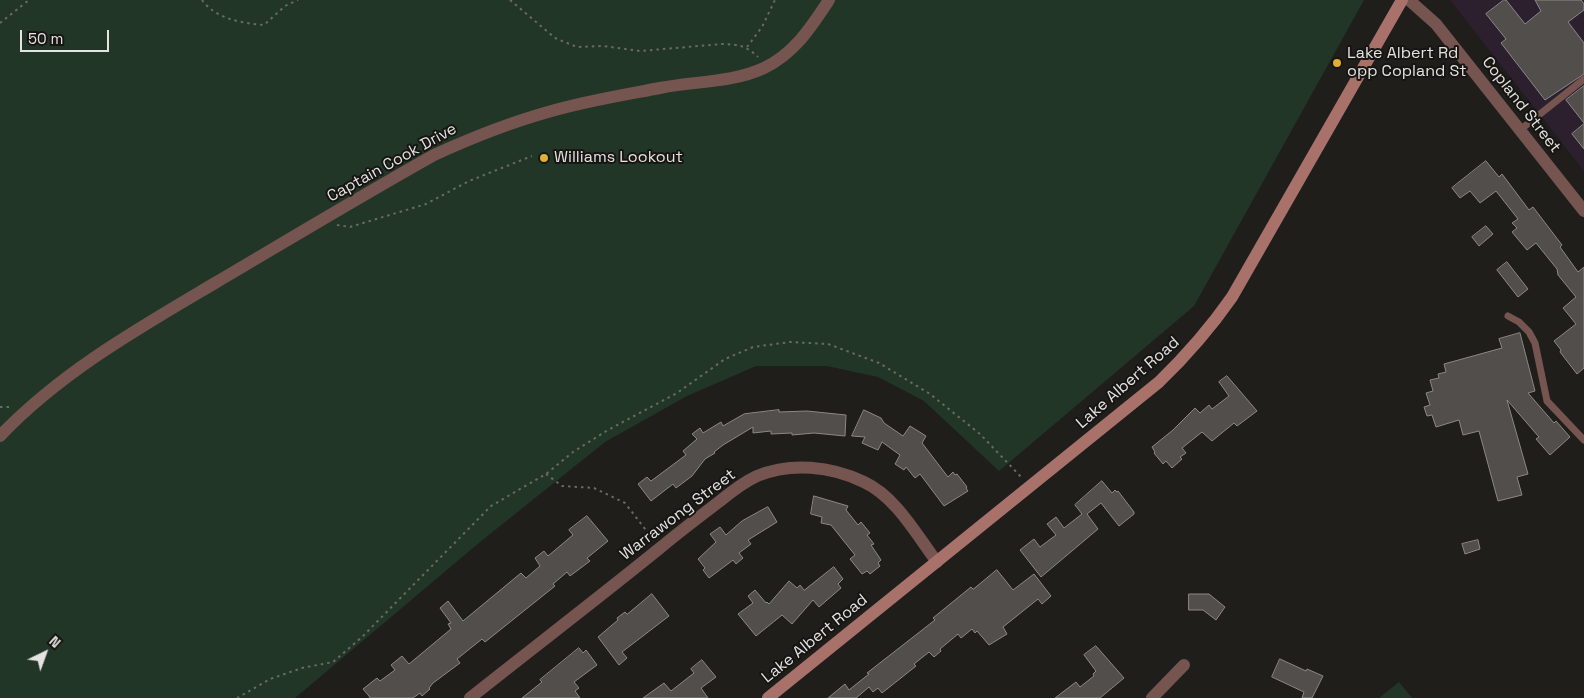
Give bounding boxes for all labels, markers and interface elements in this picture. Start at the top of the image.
scale bar [22,20,111,52]
text: 50 m [28,29,63,48]
place label: Lake Albert Rd opp Copland St [1347,44,1467,82]
street label: Copland Street [1478,53,1564,157]
marker: Lake Albert Rd opp Copland St [1331,57,1343,69]
street label: Captain Cook Drive [324,119,460,207]
place label: Williams Lookout [554,148,683,168]
marker: Williams Lookout [538,152,550,164]
street label: Lake Albert Road [1073,333,1183,433]
street label: Warrawong Street [617,465,739,565]
street label: Lake Albert Road [758,591,872,687]
north arrow [20,628,70,678]
text: N [46,632,65,652]

